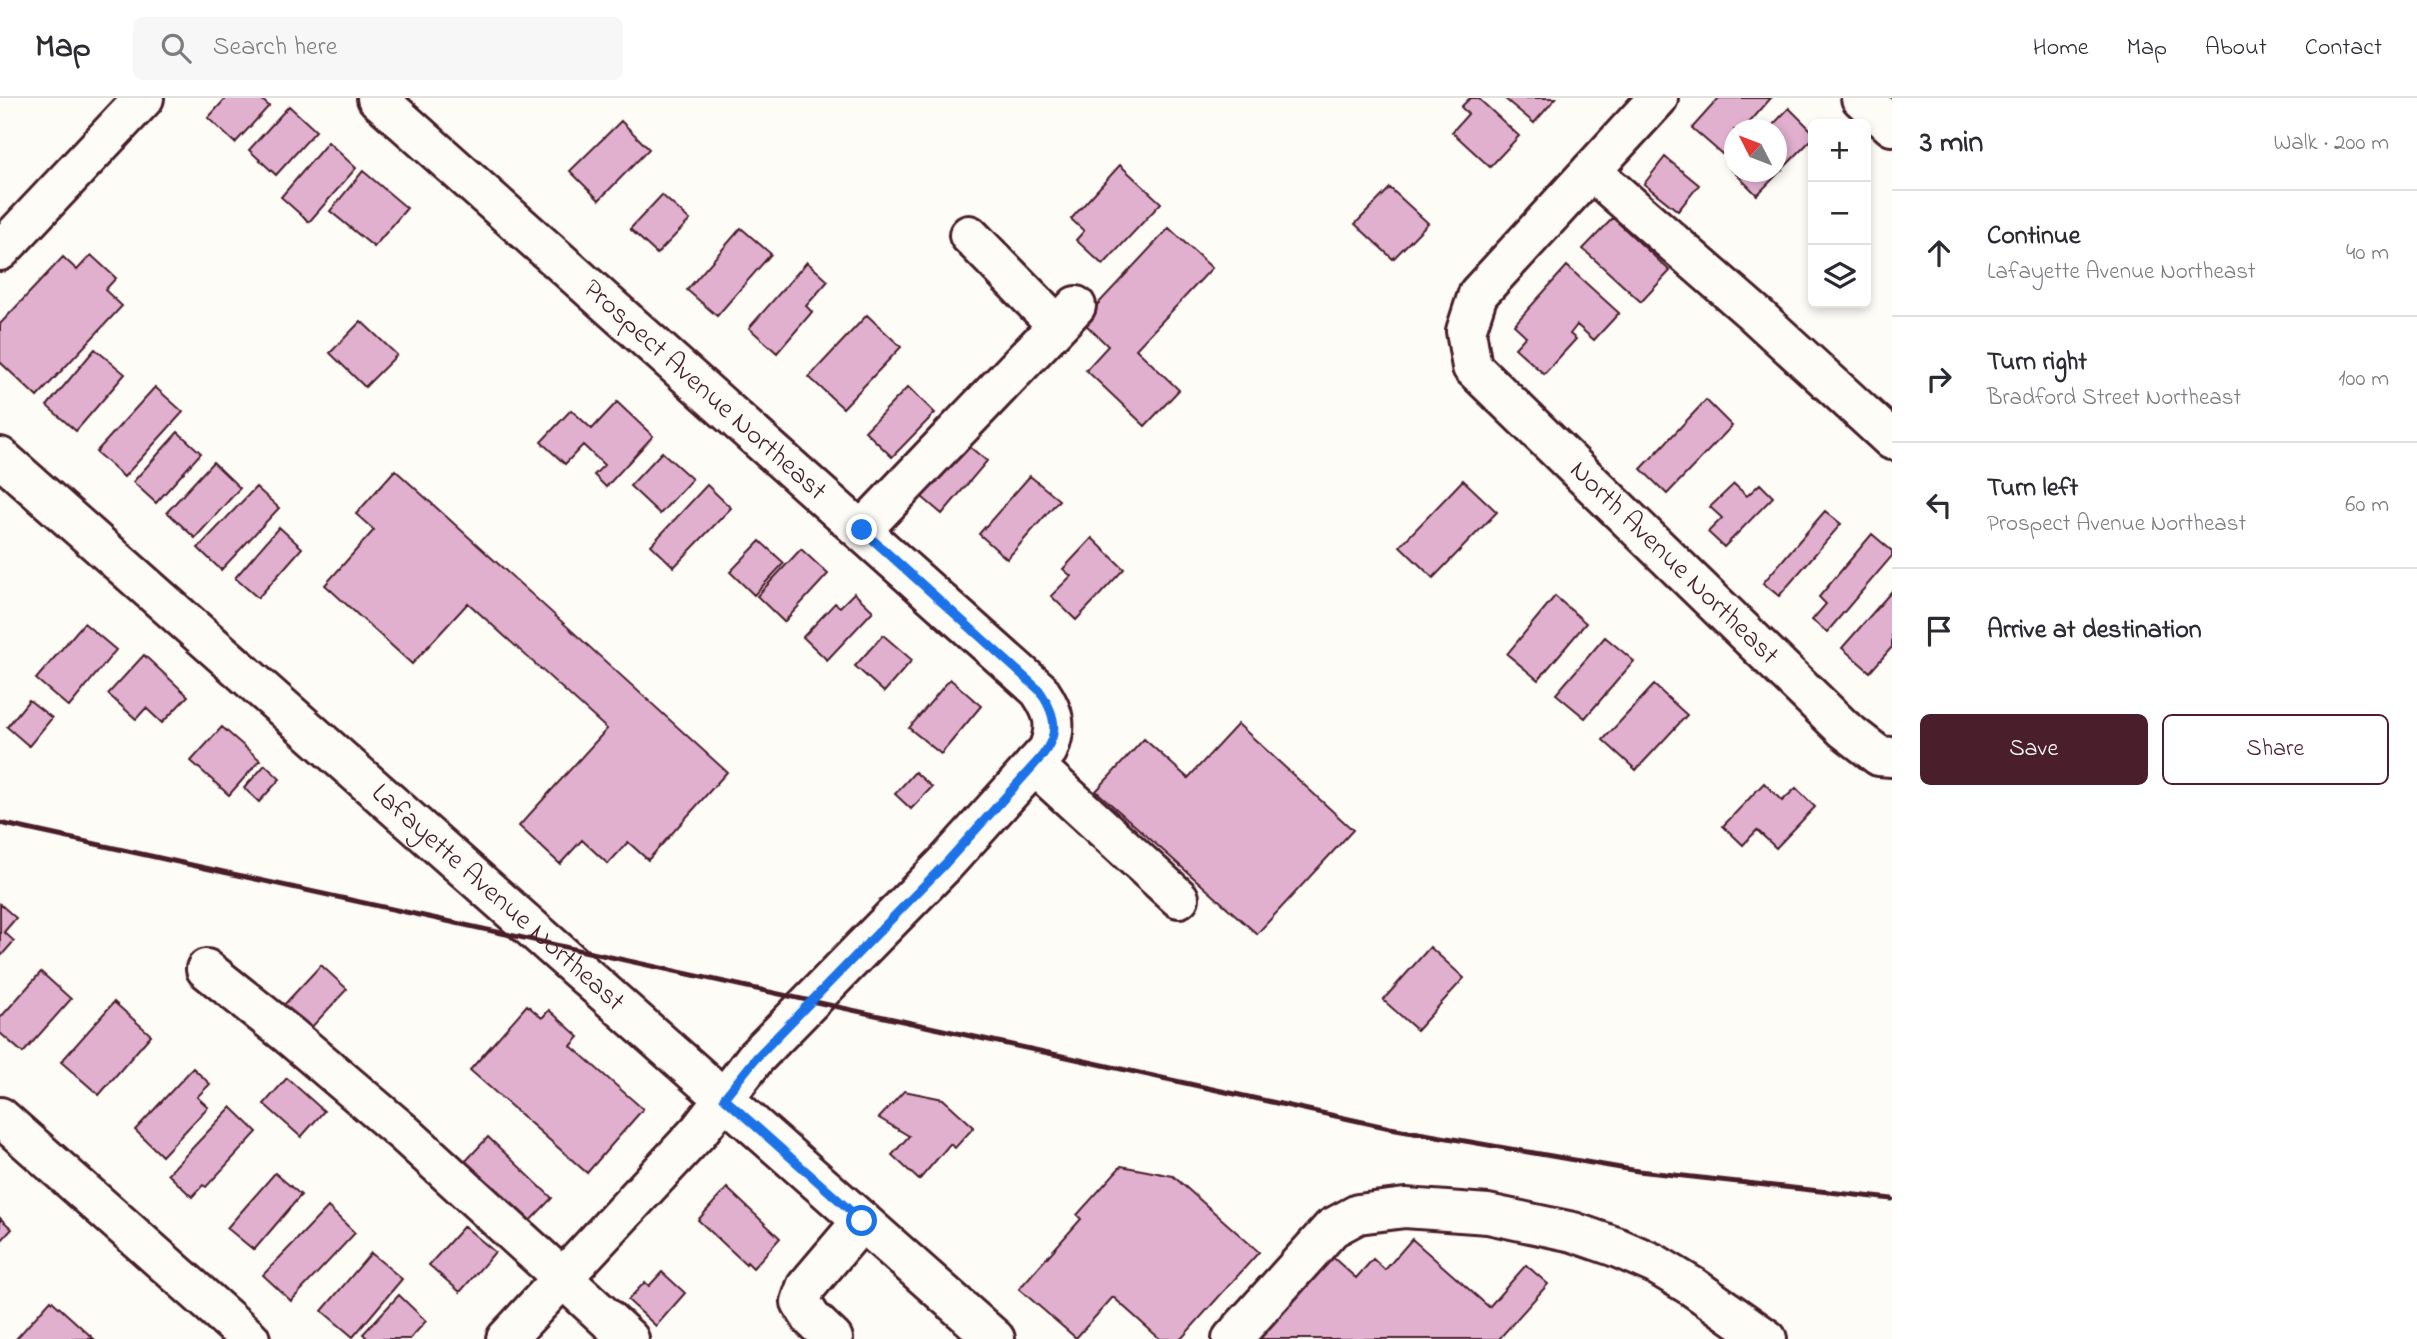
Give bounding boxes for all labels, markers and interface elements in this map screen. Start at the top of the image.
search box [133,17,623,80]
text: Map [35,24,91,72]
icon: search [157,29,195,67]
text: Search here [213,29,337,67]
text: Home [2033,31,2089,66]
text: Map [2127,31,2167,66]
text: About [2205,31,2267,66]
text: Contact [2305,31,2382,66]
north arrow [1724,119,1787,182]
map controls [1808,119,1871,308]
button: + [1808,119,1871,182]
text: 3 min [1920,122,1983,166]
text: Walk · 200 m [2274,127,2389,160]
button: − [1808,182,1871,245]
text: Continue [1987,218,2080,256]
icon: ahead [1920,234,1958,272]
text: 40 m [2346,237,2389,270]
button: layers [1808,245,1871,308]
text: Lafayette Avenue Northeast [1987,256,2256,289]
street label: Prospect Avenue Northeast [573,270,836,511]
text: Turn right [1987,344,2087,382]
icon: right [1920,360,1958,398]
text: 100 m [2338,363,2389,396]
text: Bradford Street Northeast [1987,382,2241,415]
street label: North Avenue Northeast [1559,451,1788,675]
text: Turn left [1987,470,2078,508]
icon: left [1920,486,1958,524]
text: 60 m [2345,489,2389,522]
text: Prospect Avenue Northeast [1987,508,2246,541]
route end [846,514,877,545]
icon: arrive [1920,612,1958,650]
text: Arrive at destination [1987,612,2202,650]
button: Save [1920,714,2148,785]
button: Share [2162,714,2389,785]
street label: Lafayette Avenue Northeast [362,774,634,1022]
route start [846,1205,877,1236]

